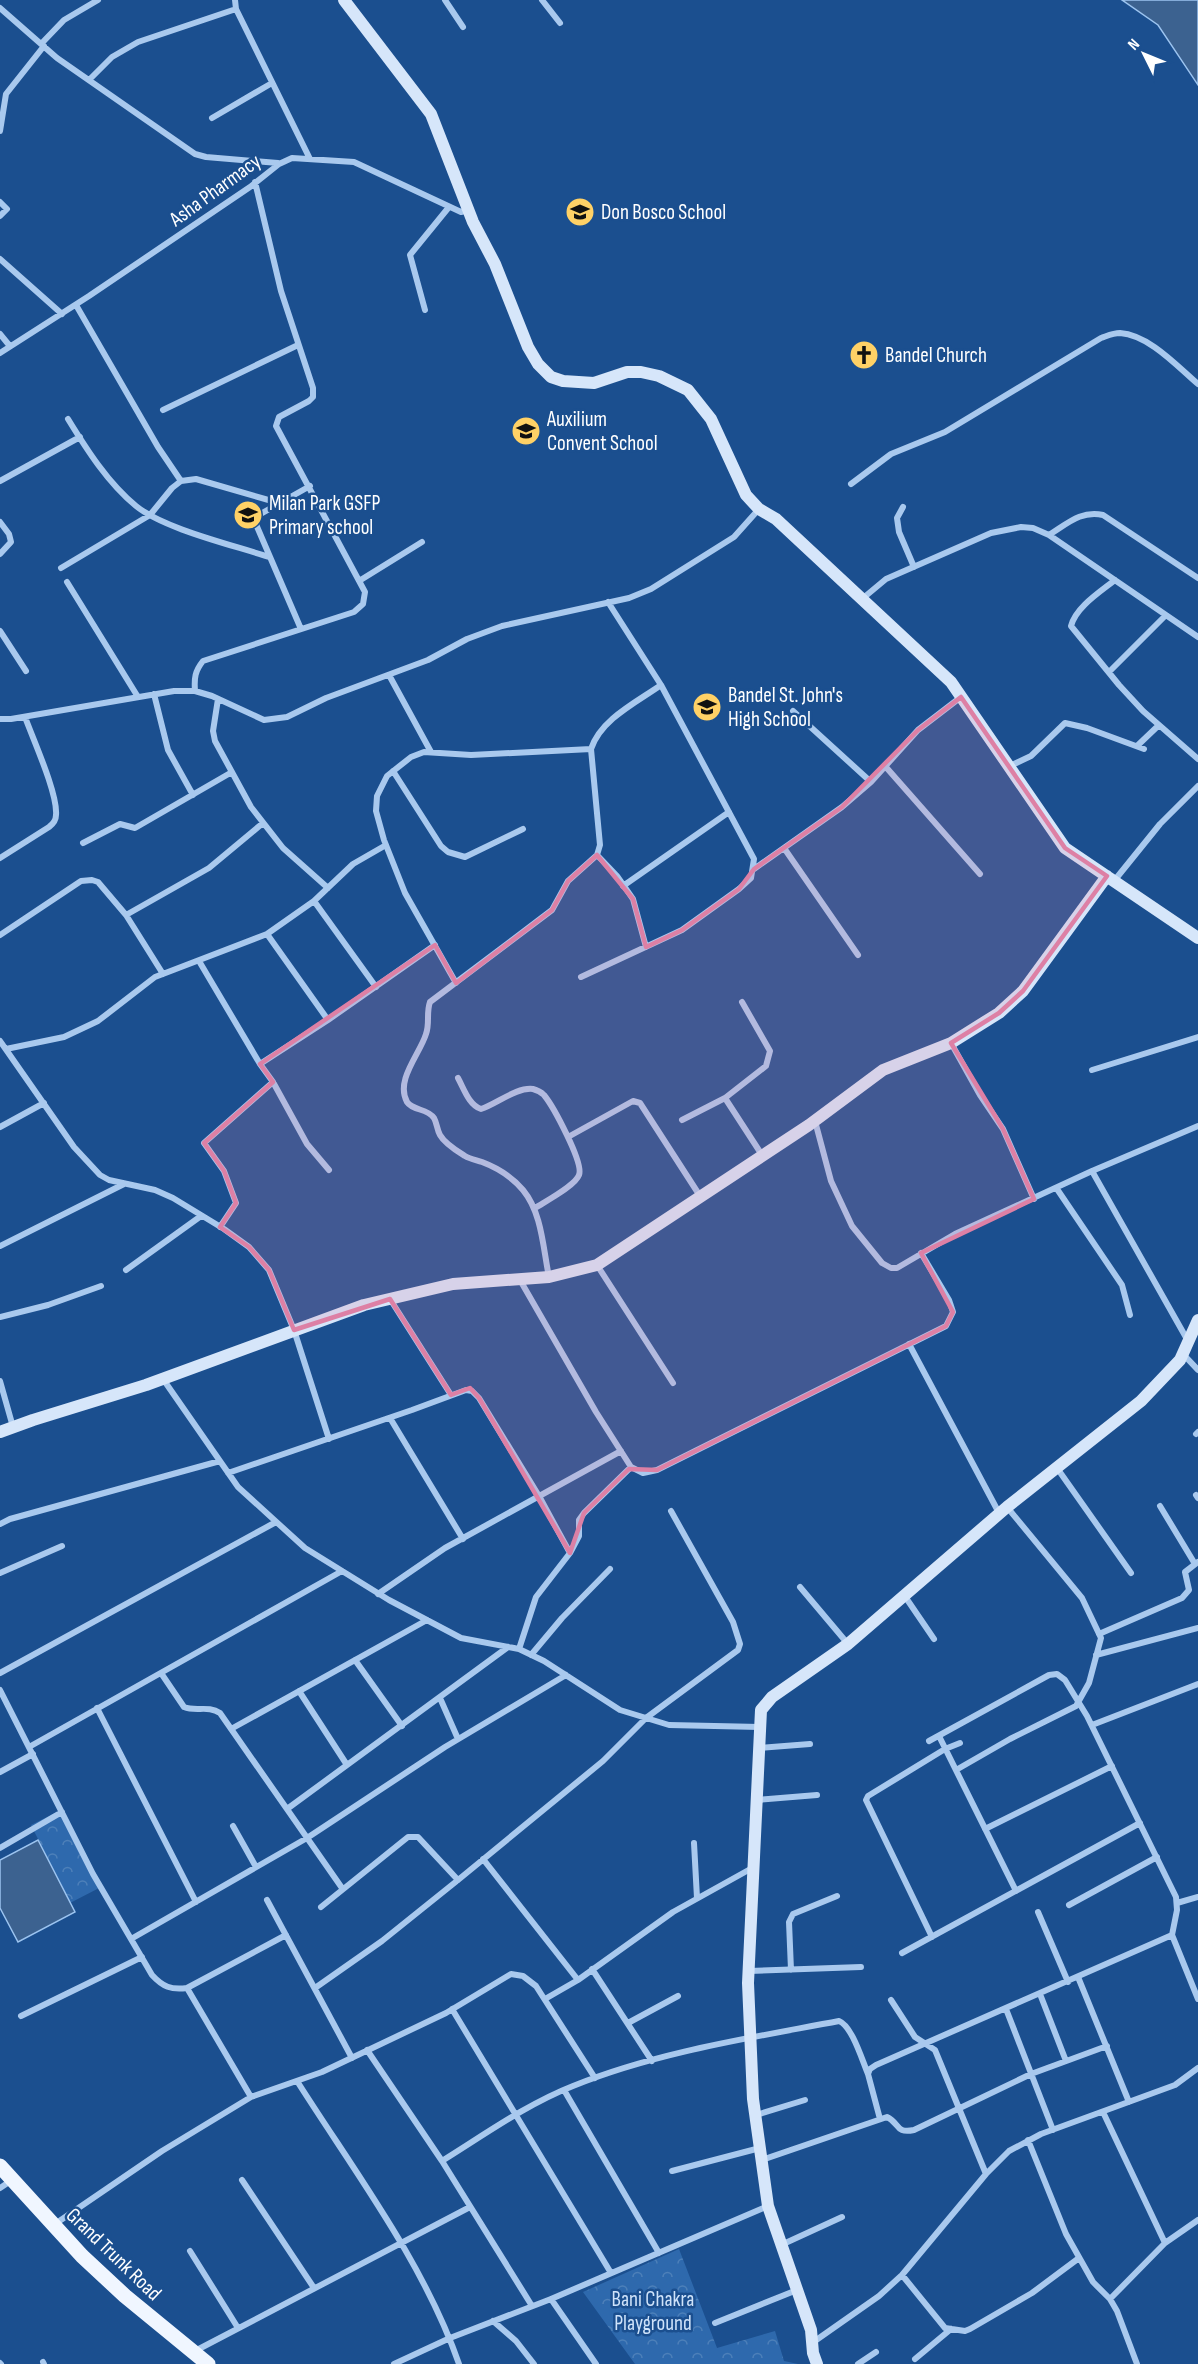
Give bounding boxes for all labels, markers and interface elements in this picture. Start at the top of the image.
north arrow [1114,24,1174,84]
text: N [1124,35,1144,54]
street label: Asha Pharmacy [164,149,266,233]
school or university icon: Don Bosco School [564,196,596,228]
place label: Don Bosco School [601,200,726,225]
church icon: Bandel Church [848,339,880,371]
place label: Bandel Church [885,343,987,368]
place label: Auxilium Convent School [546,407,658,456]
school or university icon: Auxilium Convent School [510,415,542,447]
place label: Milan Park GSFP Primary school [269,491,380,540]
school or university icon: Milan Park GSFP Primary school [232,499,264,531]
place label: Bandel St. John's High School [728,683,843,732]
school or university icon: Bandel St. John's High School [691,691,723,723]
street label: Grand Trunk Road [61,2203,166,2306]
park label: Bani Chakra Playground [612,2287,694,2336]

